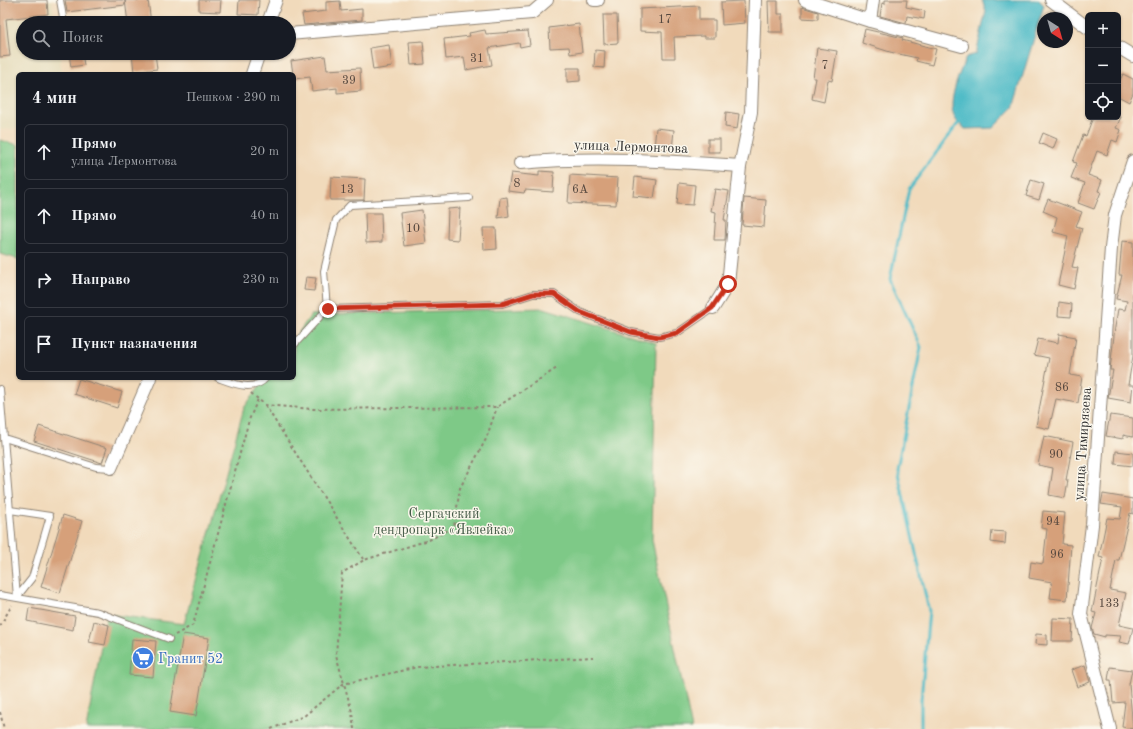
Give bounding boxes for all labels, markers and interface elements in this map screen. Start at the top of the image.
north arrow [1037,12,1073,48]
map controls [1085,12,1121,120]
button: + [1085,12,1121,48]
house number: 17 [658,14,672,26]
search box [16,16,296,60]
icon: search [30,27,52,49]
text: Поиск [62,31,103,46]
button: − [1085,48,1121,84]
house number: 31 [470,53,484,65]
house number: 7 [822,60,828,72]
house number: 39 [342,75,356,87]
button: locate [1085,84,1121,120]
text: 4 мин [32,90,77,107]
text: Пешком · 290 m [186,91,280,104]
text: Прямо [71,137,117,152]
street label: улица Лермонтова [574,138,688,156]
icon: ahead [33,141,55,163]
text: 20 m [250,145,279,158]
text: улица Лермонтова [71,155,177,168]
house number: 8 [514,178,521,190]
house number: 13 [340,184,354,196]
house number: 6А [572,184,588,196]
icon: ahead [33,205,55,227]
text: Прямо [71,209,117,224]
text: 40 m [250,209,279,222]
house number: 10 [406,223,420,235]
icon: right [33,269,55,291]
text: Направо [71,273,130,288]
text: 230 m [242,273,279,286]
route start [719,275,737,293]
route end [319,300,337,318]
icon: arrive [33,333,55,355]
text: Пункт назначения [71,337,198,352]
house number: 86 [1055,382,1069,394]
street label: улица Тимирязева [1072,387,1094,501]
house number: 90 [1049,449,1063,461]
park label: Сергачский дендропарк «Явлейка» [374,507,514,537]
house number: 94 [1046,516,1060,528]
house number: 96 [1050,549,1064,561]
house number: 133 [1099,598,1119,610]
supermarket icon: Гранит 52 [130,645,156,671]
place label: Гранит 52 [158,652,223,666]

